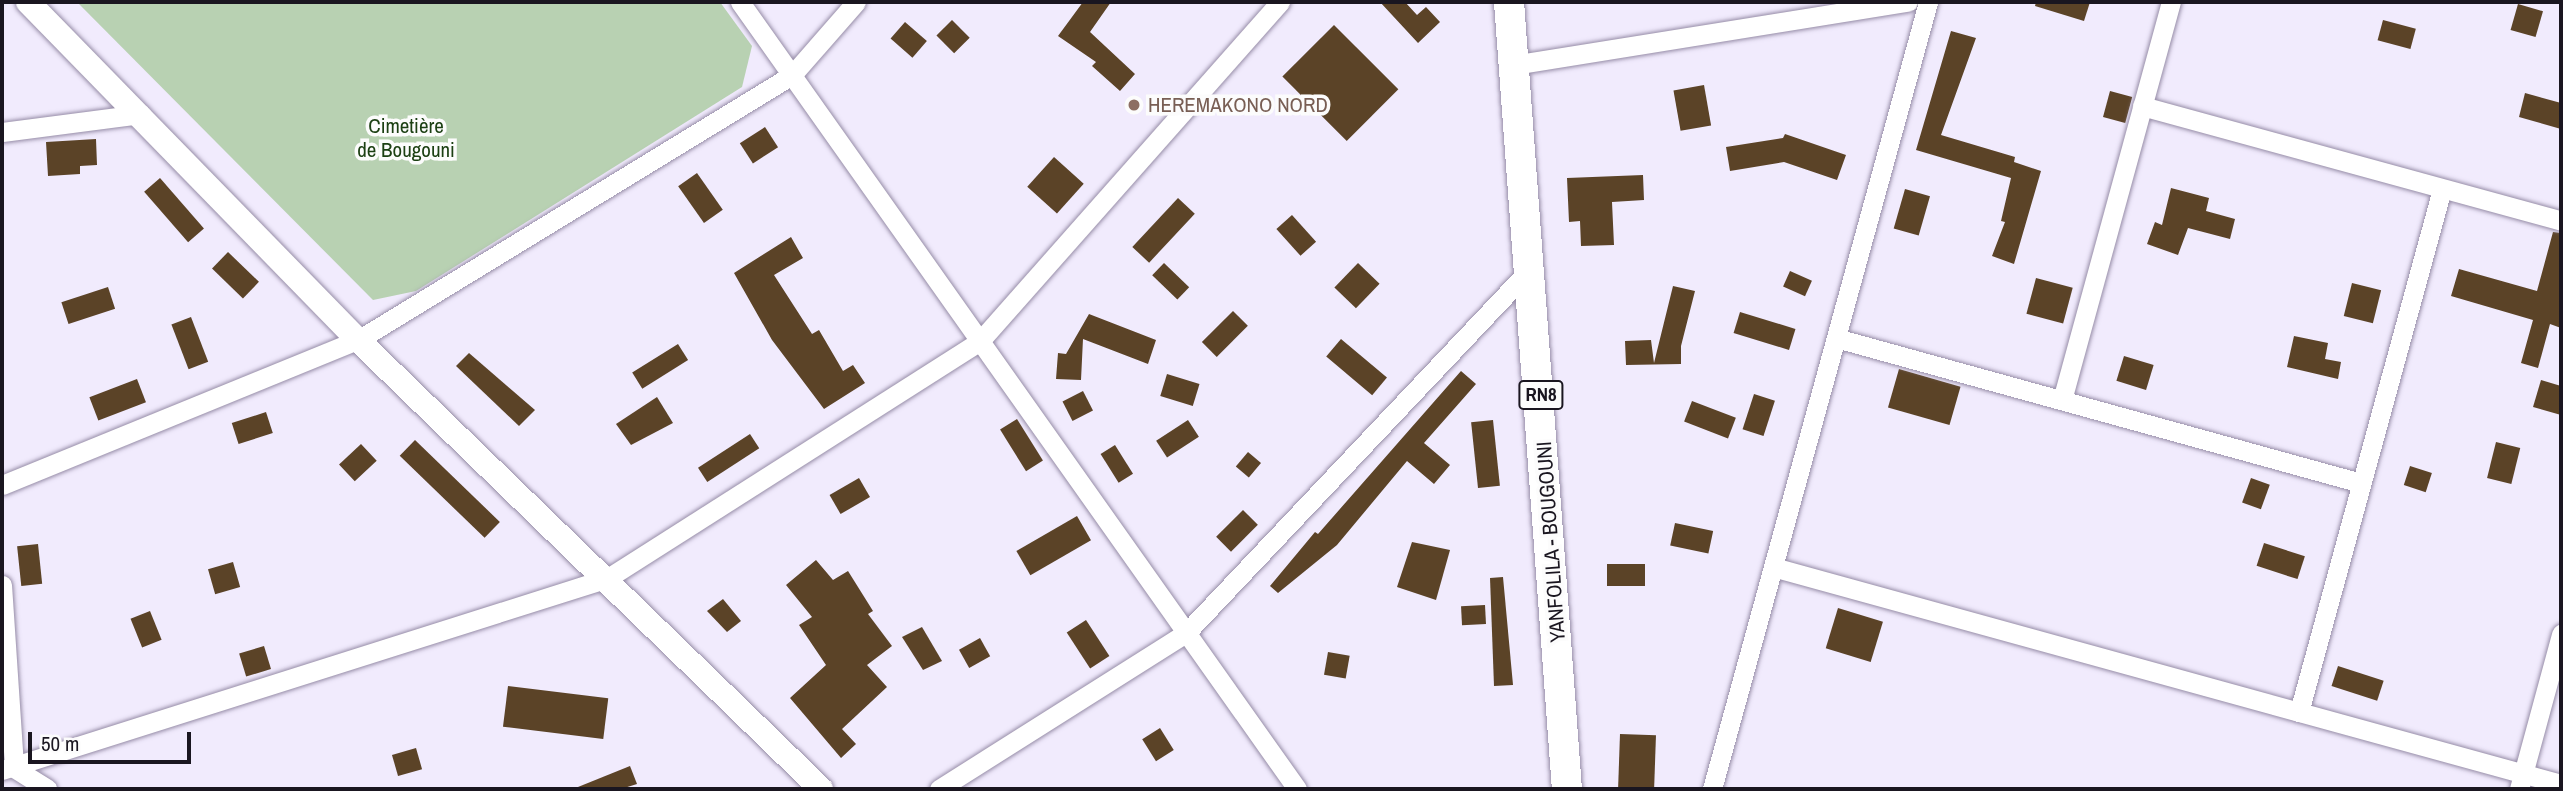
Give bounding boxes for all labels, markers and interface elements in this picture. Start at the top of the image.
place label: HEREMAKONO NORD [1148,92,1328,118]
marker: HEREMAKONO NORD [1126,97,1142,113]
park label: Cimetière de Bougouni [357,113,455,163]
road number: RN8 [1518,380,1564,410]
street label: YANFOLILA - BOUGOUNI [1531,440,1571,644]
scale bar [32,718,194,762]
text: 50 m [41,729,79,758]

